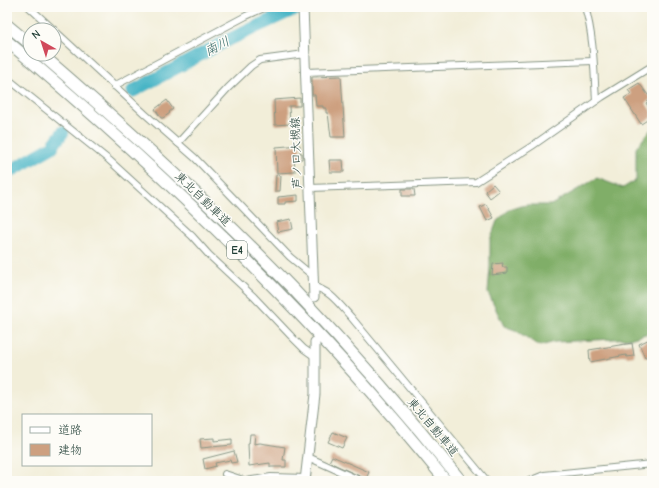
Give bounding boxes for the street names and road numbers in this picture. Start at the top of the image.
street label: 芦ノ口大槻線 [288,117,304,189]
street label: 東北自動車道 [172,169,234,229]
road number: E4 [227,241,247,259]
street label: 東北自動車道 [404,395,462,459]

